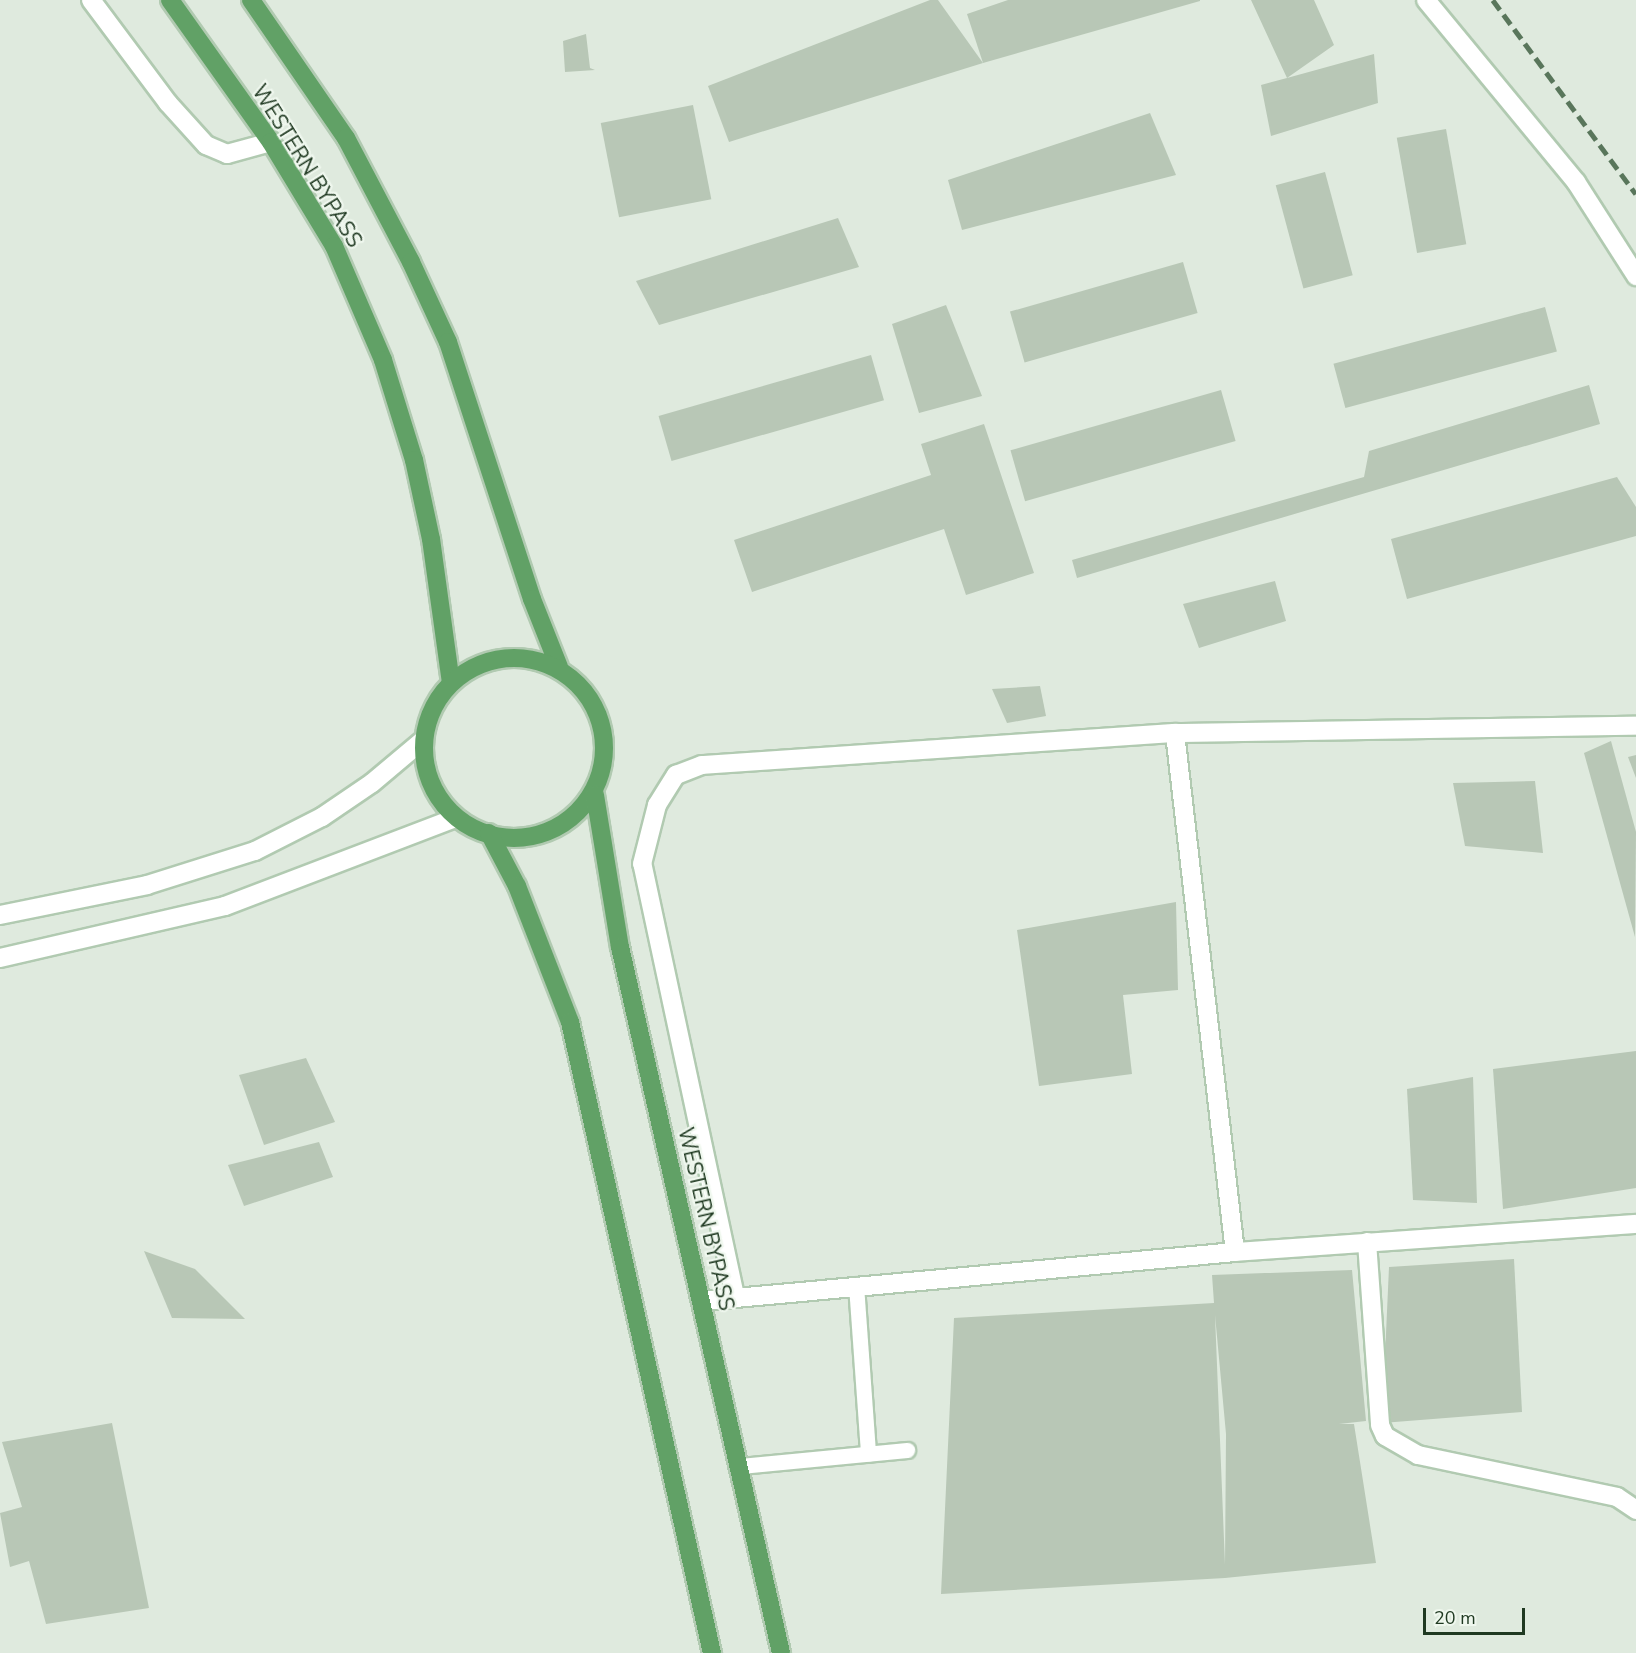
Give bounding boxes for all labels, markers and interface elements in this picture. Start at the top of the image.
street label: WESTERN BYPASS [247,80,367,252]
street label: WESTERN BYPASS [673,1125,739,1313]
scale bar [1426,1596,1528,1634]
text: 20 m [1434,1606,1476,1630]

